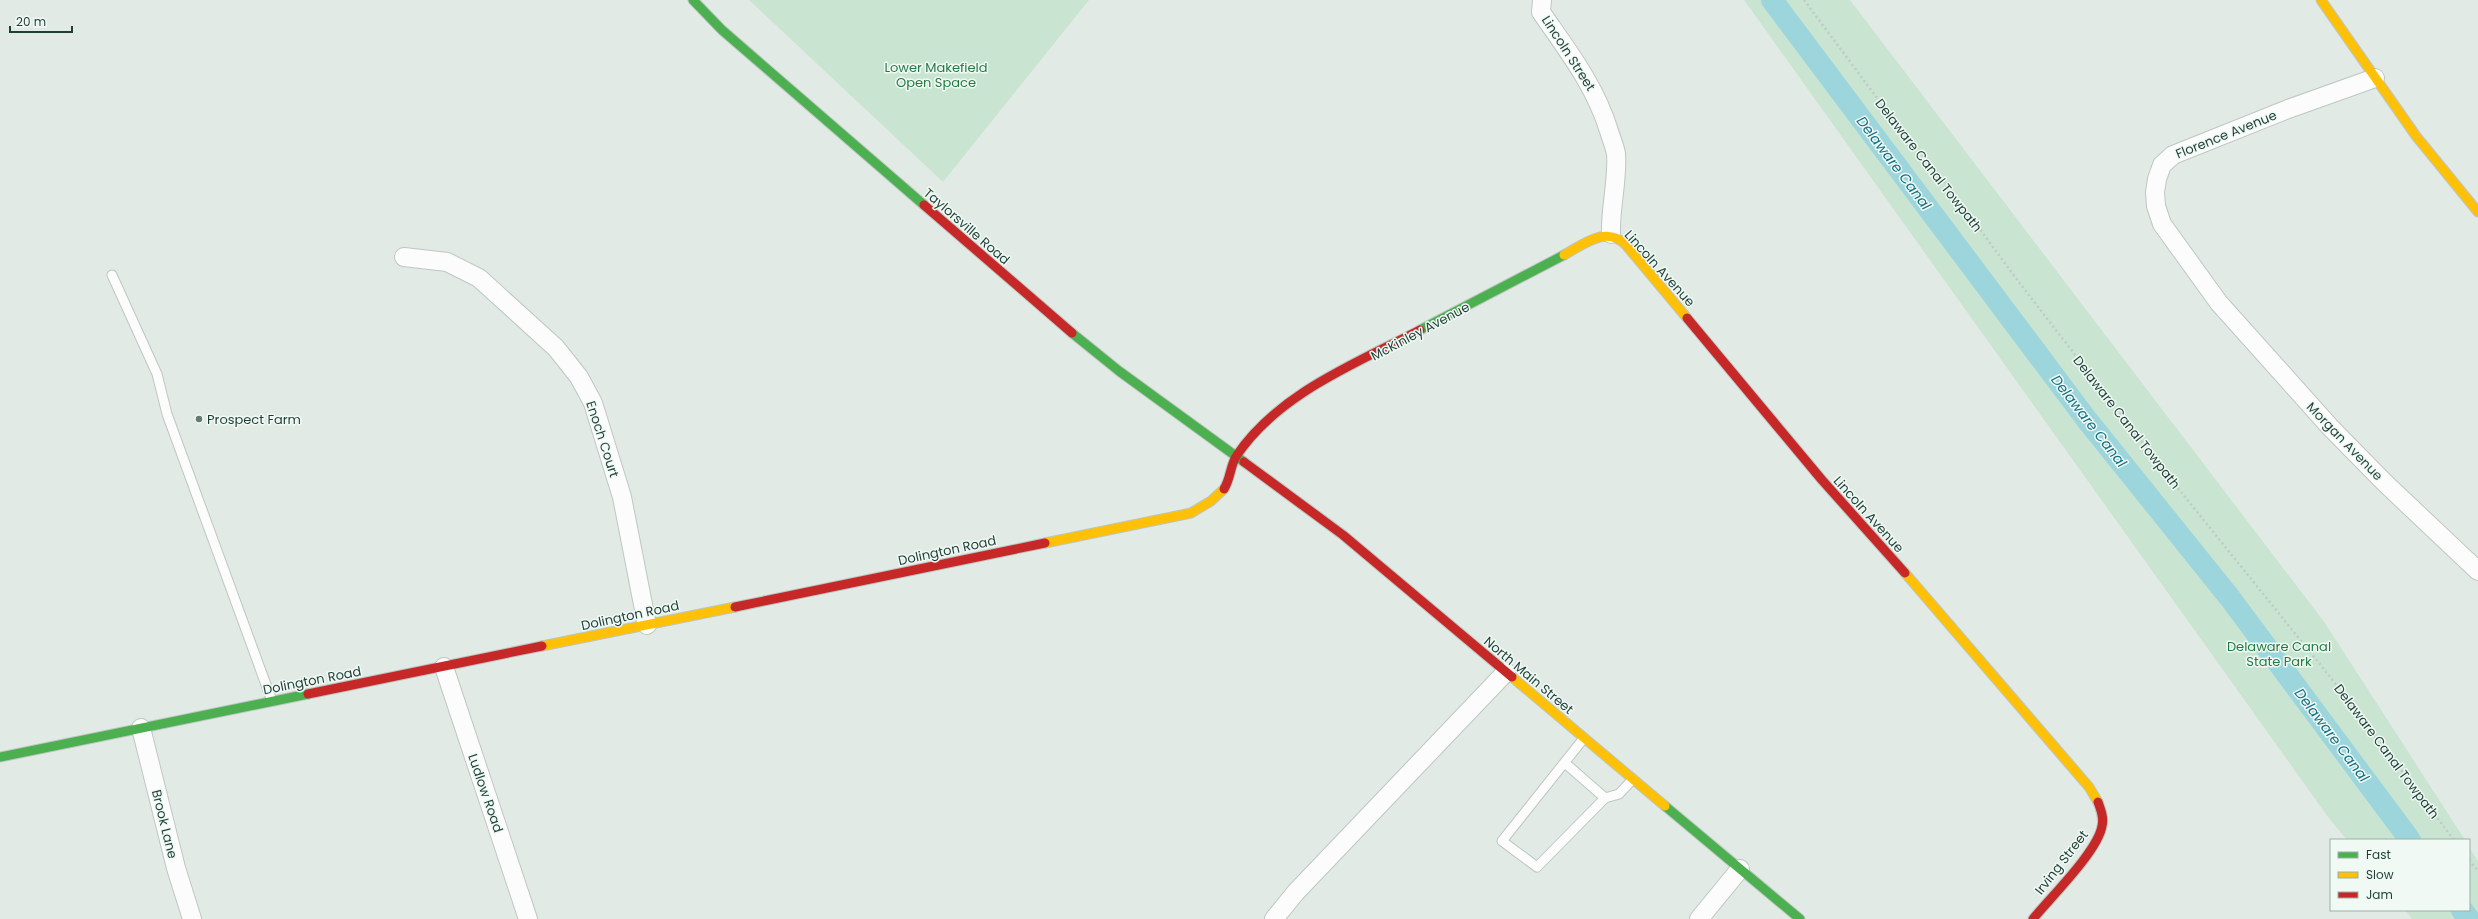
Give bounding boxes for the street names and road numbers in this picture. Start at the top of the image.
street label: Lincoln Street [1537,12,1600,95]
street label: Delaware Canal Towpath [1871,95,1987,236]
street label: Florence Avenue [2173,106,2280,163]
street label: Taylorsville Road [919,184,1014,269]
street label: Lincoln Avenue [1620,226,1699,311]
street label: McKinley Avenue [1368,297,1473,365]
street label: Delaware Canal Towpath [2069,352,2185,493]
street label: Morgan Avenue [2302,398,2387,485]
street label: Enoch Court [581,399,624,480]
street label: Lincoln Avenue [1829,472,1908,557]
street label: Dolington Road [896,531,998,570]
street label: Dolington Road [579,596,681,635]
street label: North Main Street [1480,632,1578,719]
street label: Dolington Road [261,662,363,699]
street label: Delaware Canal Towpath [2330,680,2444,823]
street label: Ludlow Road [463,751,508,835]
street label: Brook Lane [147,788,182,861]
street label: Irving Street [2030,826,2093,899]

